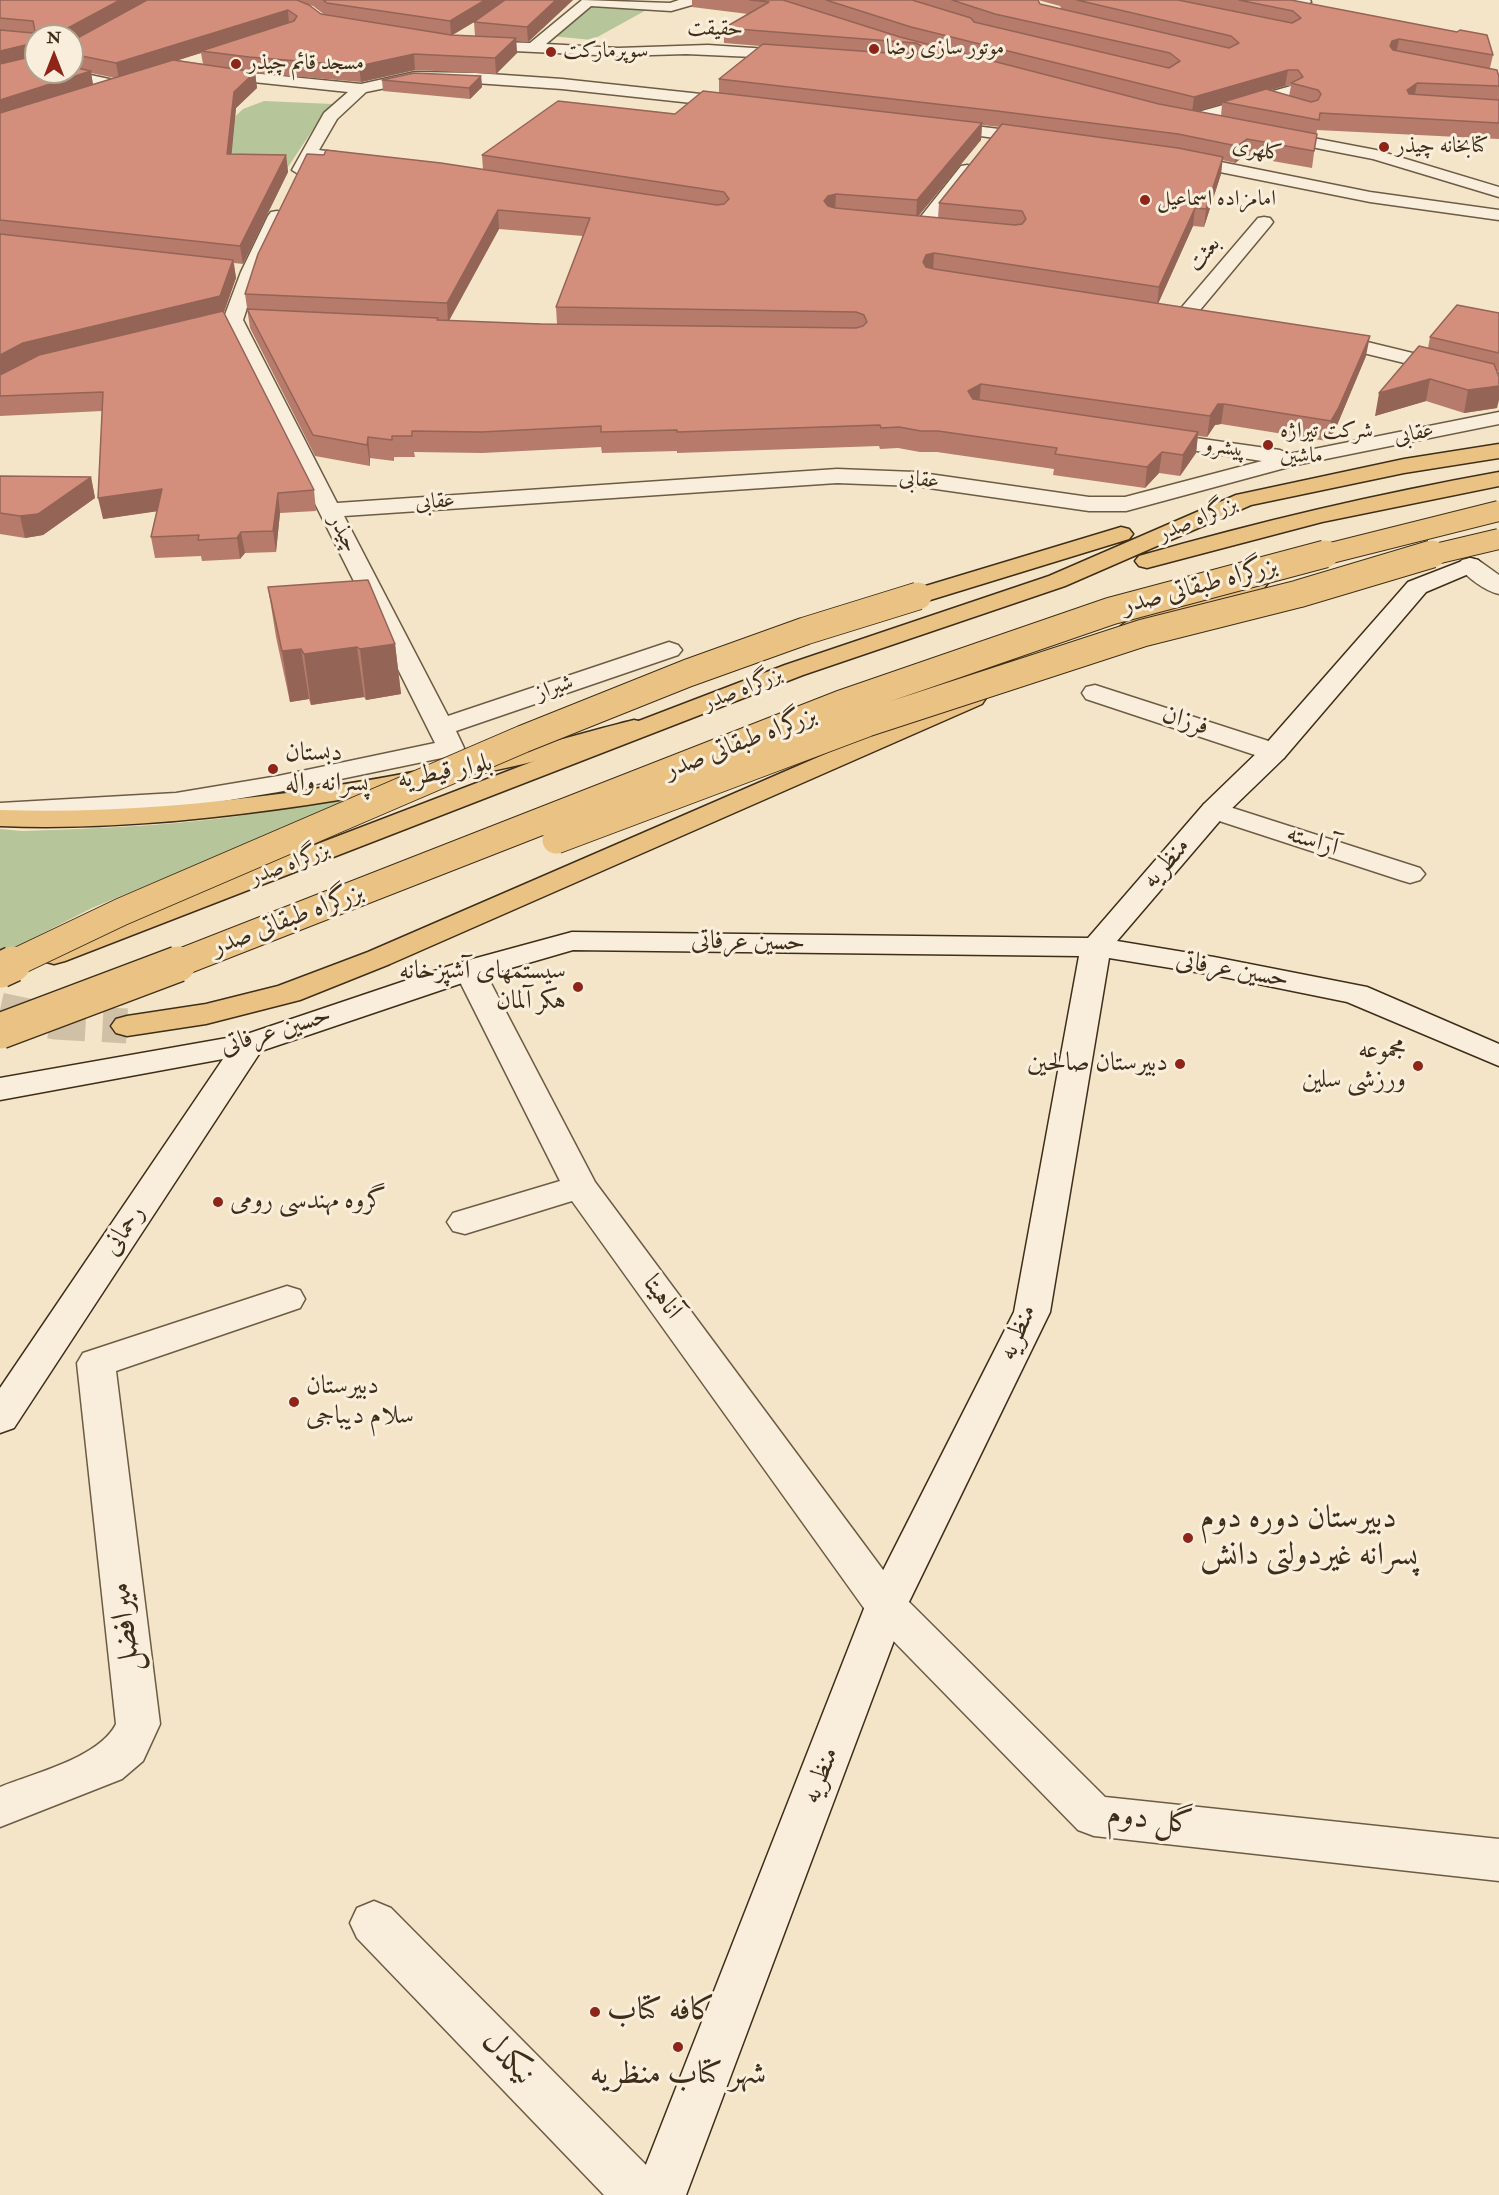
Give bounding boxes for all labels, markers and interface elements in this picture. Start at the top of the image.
street label: حقیقت [687,16,743,44]
north arrow [24,24,84,84]
text: N [47,28,61,48]
place label: موتور سازی رضا [886,36,1004,62]
place label: سوپرمارکت [563,39,648,65]
marker: موتور سازی رضا [867,42,881,56]
marker: سوپرمارکت [544,45,558,59]
place label: مسجد قائم چیذر [248,51,364,77]
marker: مسجد قائم چیذر [229,57,243,71]
street label: کلهری [1230,133,1284,169]
place label: کتابخانه چیذر [1396,134,1489,160]
marker: کتابخانه چیذر [1377,140,1391,154]
place label: امامزاده اسماعیل [1157,187,1276,213]
marker: امامزاده اسماعیل [1138,193,1152,207]
street label: بعثت [1183,232,1227,278]
street label: عقابی [1392,418,1436,452]
place label: شرکت تیراژه ماشین [1280,419,1373,470]
street label: پیشرو [1203,433,1247,465]
marker: شرکت تیراژه ماشین [1261,438,1275,452]
street label: عقابی [898,466,940,496]
street label: عقابی [414,488,456,518]
street label: بزرگراه صدر [1154,492,1242,548]
street label: چیذر [321,511,363,557]
street label: بزرگراه طبقاتی صدر [1119,551,1281,623]
street label: بزرگراه صدر [699,662,787,718]
street label: شیراز [533,670,577,708]
street label: فرزان [1158,700,1212,744]
street label: بزرگراه طبقاتی صدر [661,701,821,787]
place label: دبستان پسرانه واله [285,738,369,800]
street label: بلوار قیطریه [395,748,495,798]
marker: دبستان پسرانه واله [266,762,280,776]
street label: آراسته [1282,819,1342,865]
street label: منظریه [1136,832,1198,896]
street label: بزرگراه صدر [246,838,334,892]
street label: بزرگراه طبقاتی صدر [208,878,368,964]
street label: حسین عرفاتی [691,926,805,960]
street label: حسین عرفاتی [1173,946,1291,996]
place label: سیستمهای آشپزخانه هکر آلمان [399,956,566,1018]
marker: سیستمهای آشپزخانه هکر آلمان [571,980,585,994]
street label: حسین عرفاتی [217,1000,335,1064]
place label: مجموعه ورزشی سلین [1302,1035,1406,1096]
place label: دبیرستان صالحین [1027,1048,1168,1080]
marker: دبیرستان صالحین [1173,1057,1187,1071]
marker: مجموعه ورزشی سلین [1411,1059,1425,1073]
place label: گروه مهندسی رومی [230,1186,386,1218]
marker: گروه مهندسی رومی [211,1195,225,1209]
street label: رحمانی [97,1200,153,1262]
street label: آناهیتا [635,1270,687,1326]
street label: منظریه [993,1300,1045,1366]
place label: دبیرستان سلام دیباجی [306,1371,414,1432]
marker: دبیرستان سلام دیباجی [287,1395,301,1409]
place label: دبیرستان دوره دوم پسرانه غیردولتی دانش [1200,1501,1418,1576]
marker: دبیرستان دوره دوم پسرانه غیردولتی دانش [1181,1531,1195,1545]
street label: میرافضل [102,1580,152,1674]
street label: منظریه [797,1743,847,1809]
street label: گل دوم [1105,1797,1195,1845]
place label: کافه کتاب [607,1993,715,2031]
marker: کافه کتاب [588,2005,602,2019]
street label: نیکدل [472,2024,542,2094]
marker: شهر کتاب منظریه [671,2040,685,2054]
place label: شهر کتاب منظریه [590,2057,766,2095]

